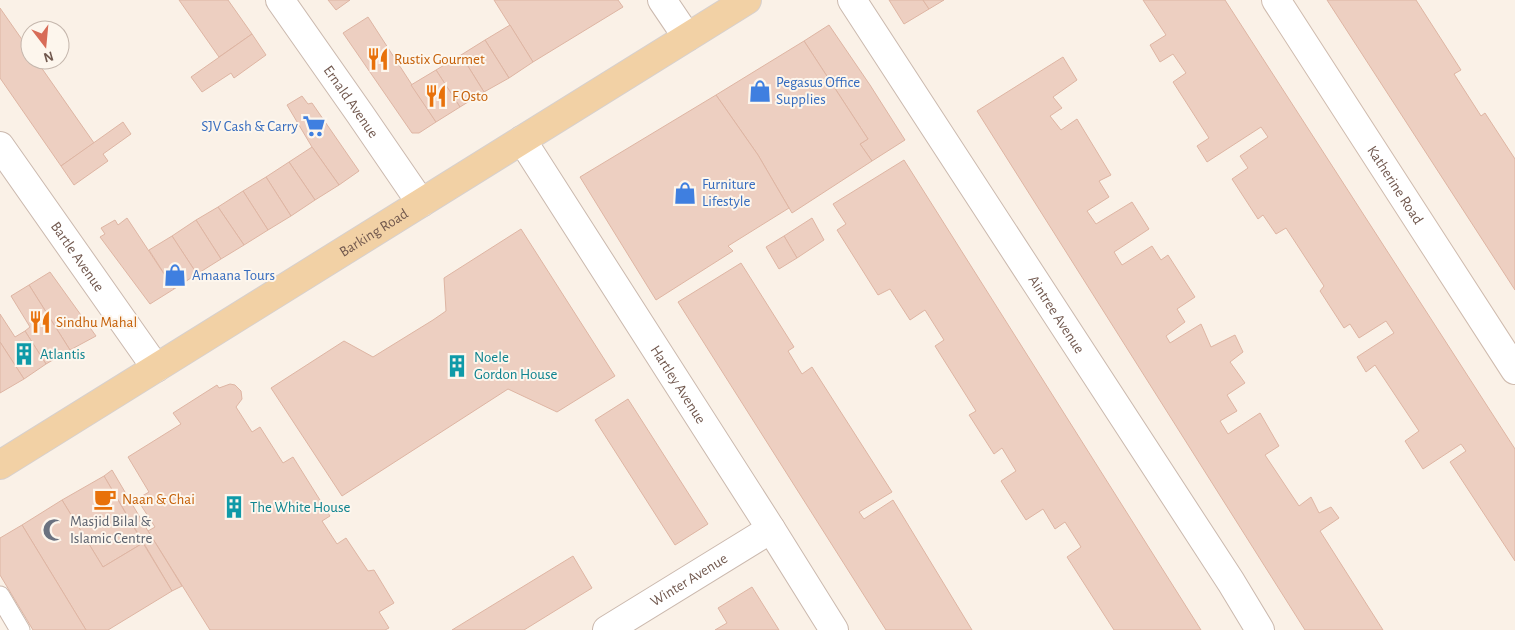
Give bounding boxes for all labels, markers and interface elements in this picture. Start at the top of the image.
north arrow [20,20,70,70]
restaurant icon: Rustix Gourmet [365,46,391,72]
text: N [42,48,55,65]
place label: Rustix Gourmet [394,52,485,67]
street label: Ernald Avenue [321,63,381,141]
place label: Pegasus Office Supplies [776,75,860,107]
shop icon: Pegasus Office Supplies [747,78,773,104]
restaurant icon: F Osto [423,83,449,109]
place label: F Osto [452,89,488,104]
supermarket icon: SJV Cash & Carry [301,113,327,139]
place label: SJV Cash & Carry [201,119,299,134]
street label: Katherine Road [1365,143,1426,227]
place label: Furniture Lifestyle [702,177,756,209]
shop icon: Furniture Lifestyle [672,180,698,206]
street label: Barking Road [337,205,411,259]
street label: Bartle Avenue [48,219,107,294]
shop icon: Amaana Tours [162,262,188,288]
place label: Amaana Tours [192,268,275,283]
street label: Aintree Avenue [1026,273,1087,356]
restaurant icon: Sindhu Mahal [27,309,53,335]
place label: Sindhu Mahal [56,315,137,330]
building icon: Atlantis [11,341,37,367]
street label: Hartley Avenue [648,342,709,426]
place label: Atlantis [40,347,85,362]
place label: Noele Gordon House [474,350,557,382]
building icon: Noele Gordon House [444,353,470,379]
cafe icon: Naan & Chai [92,486,118,512]
place label: Naan & Chai [122,492,195,507]
building icon: The White House [221,494,247,520]
place label: The White House [250,500,351,515]
place label: Masjid Bilal & Islamic Centre [70,514,152,546]
mosque icon: Masjid Bilal & Islamic Centre [41,517,67,543]
street label: Winter Avenue [648,550,730,609]

